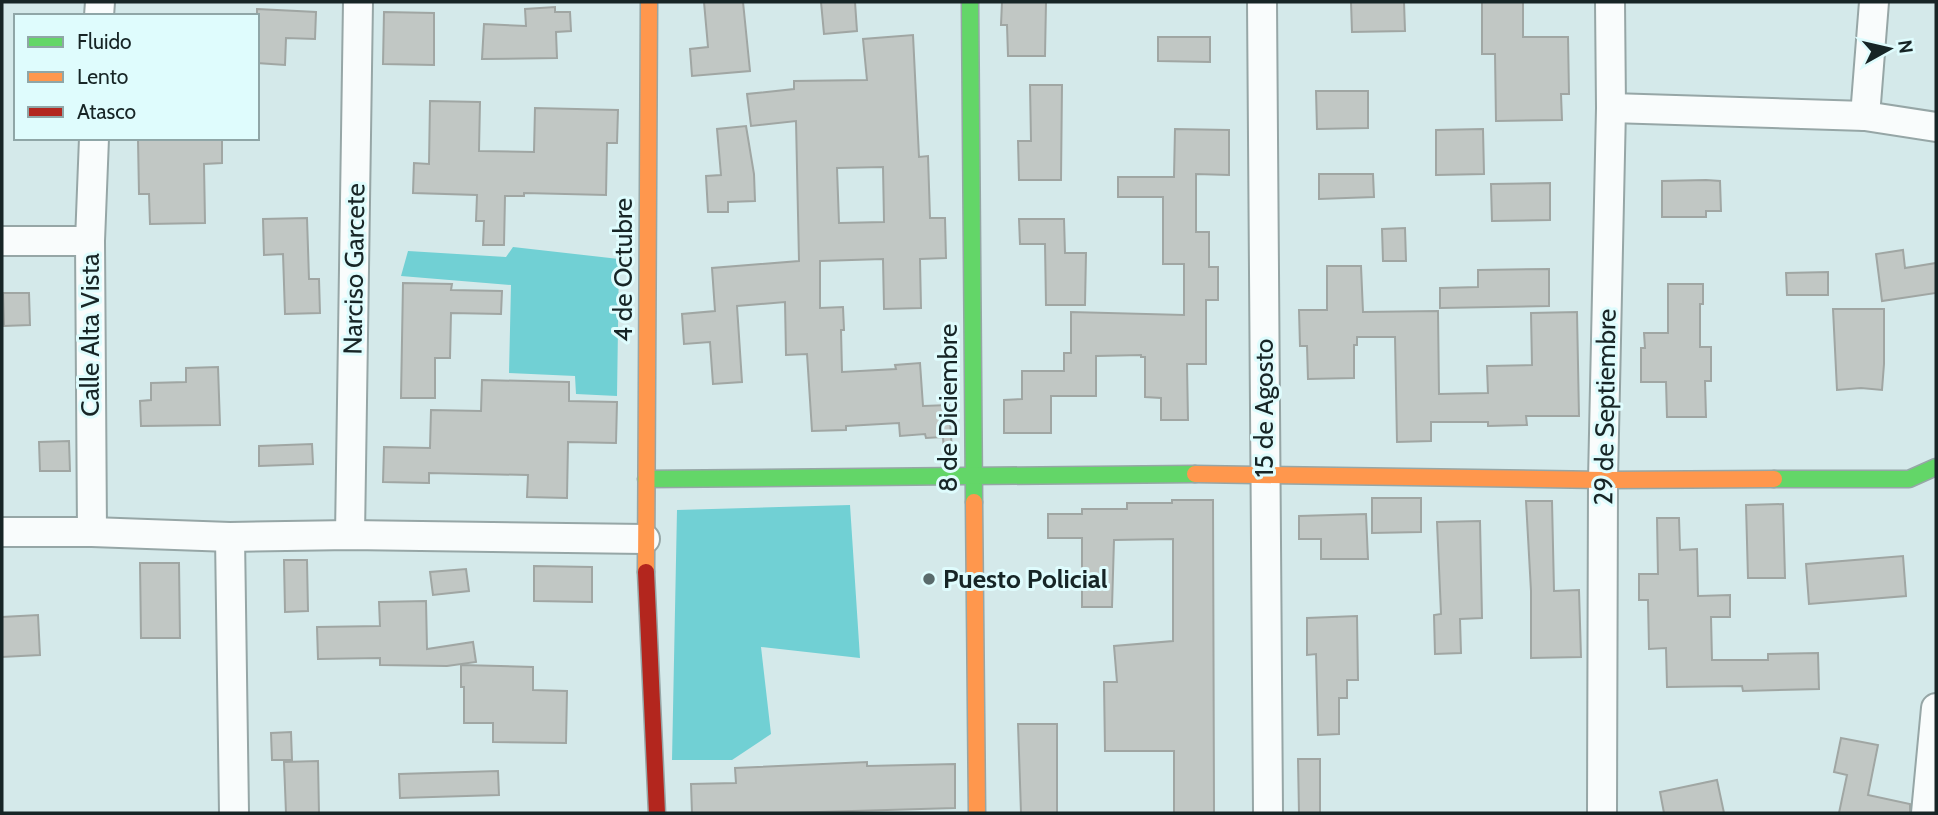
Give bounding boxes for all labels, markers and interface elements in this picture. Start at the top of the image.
legend [14,14,259,140]
north arrow [1854,14,1924,84]
text: Fluido [77,29,132,54]
text: N [1893,38,1918,55]
text: Lento [77,64,128,89]
text: Atasco [77,99,136,124]
street label: Narciso Garcete [337,183,371,355]
street label: 4 de Octubre [607,198,639,342]
street label: Calle Alta Vista [74,253,106,417]
street label: 29 de Septiembre [1587,308,1623,506]
street label: 8 de Diciembre [932,324,964,492]
street label: 15 de Agosto [1248,339,1280,477]
place label: Puesto Policial [943,563,1108,595]
marker: Puesto Policial [921,571,937,587]

